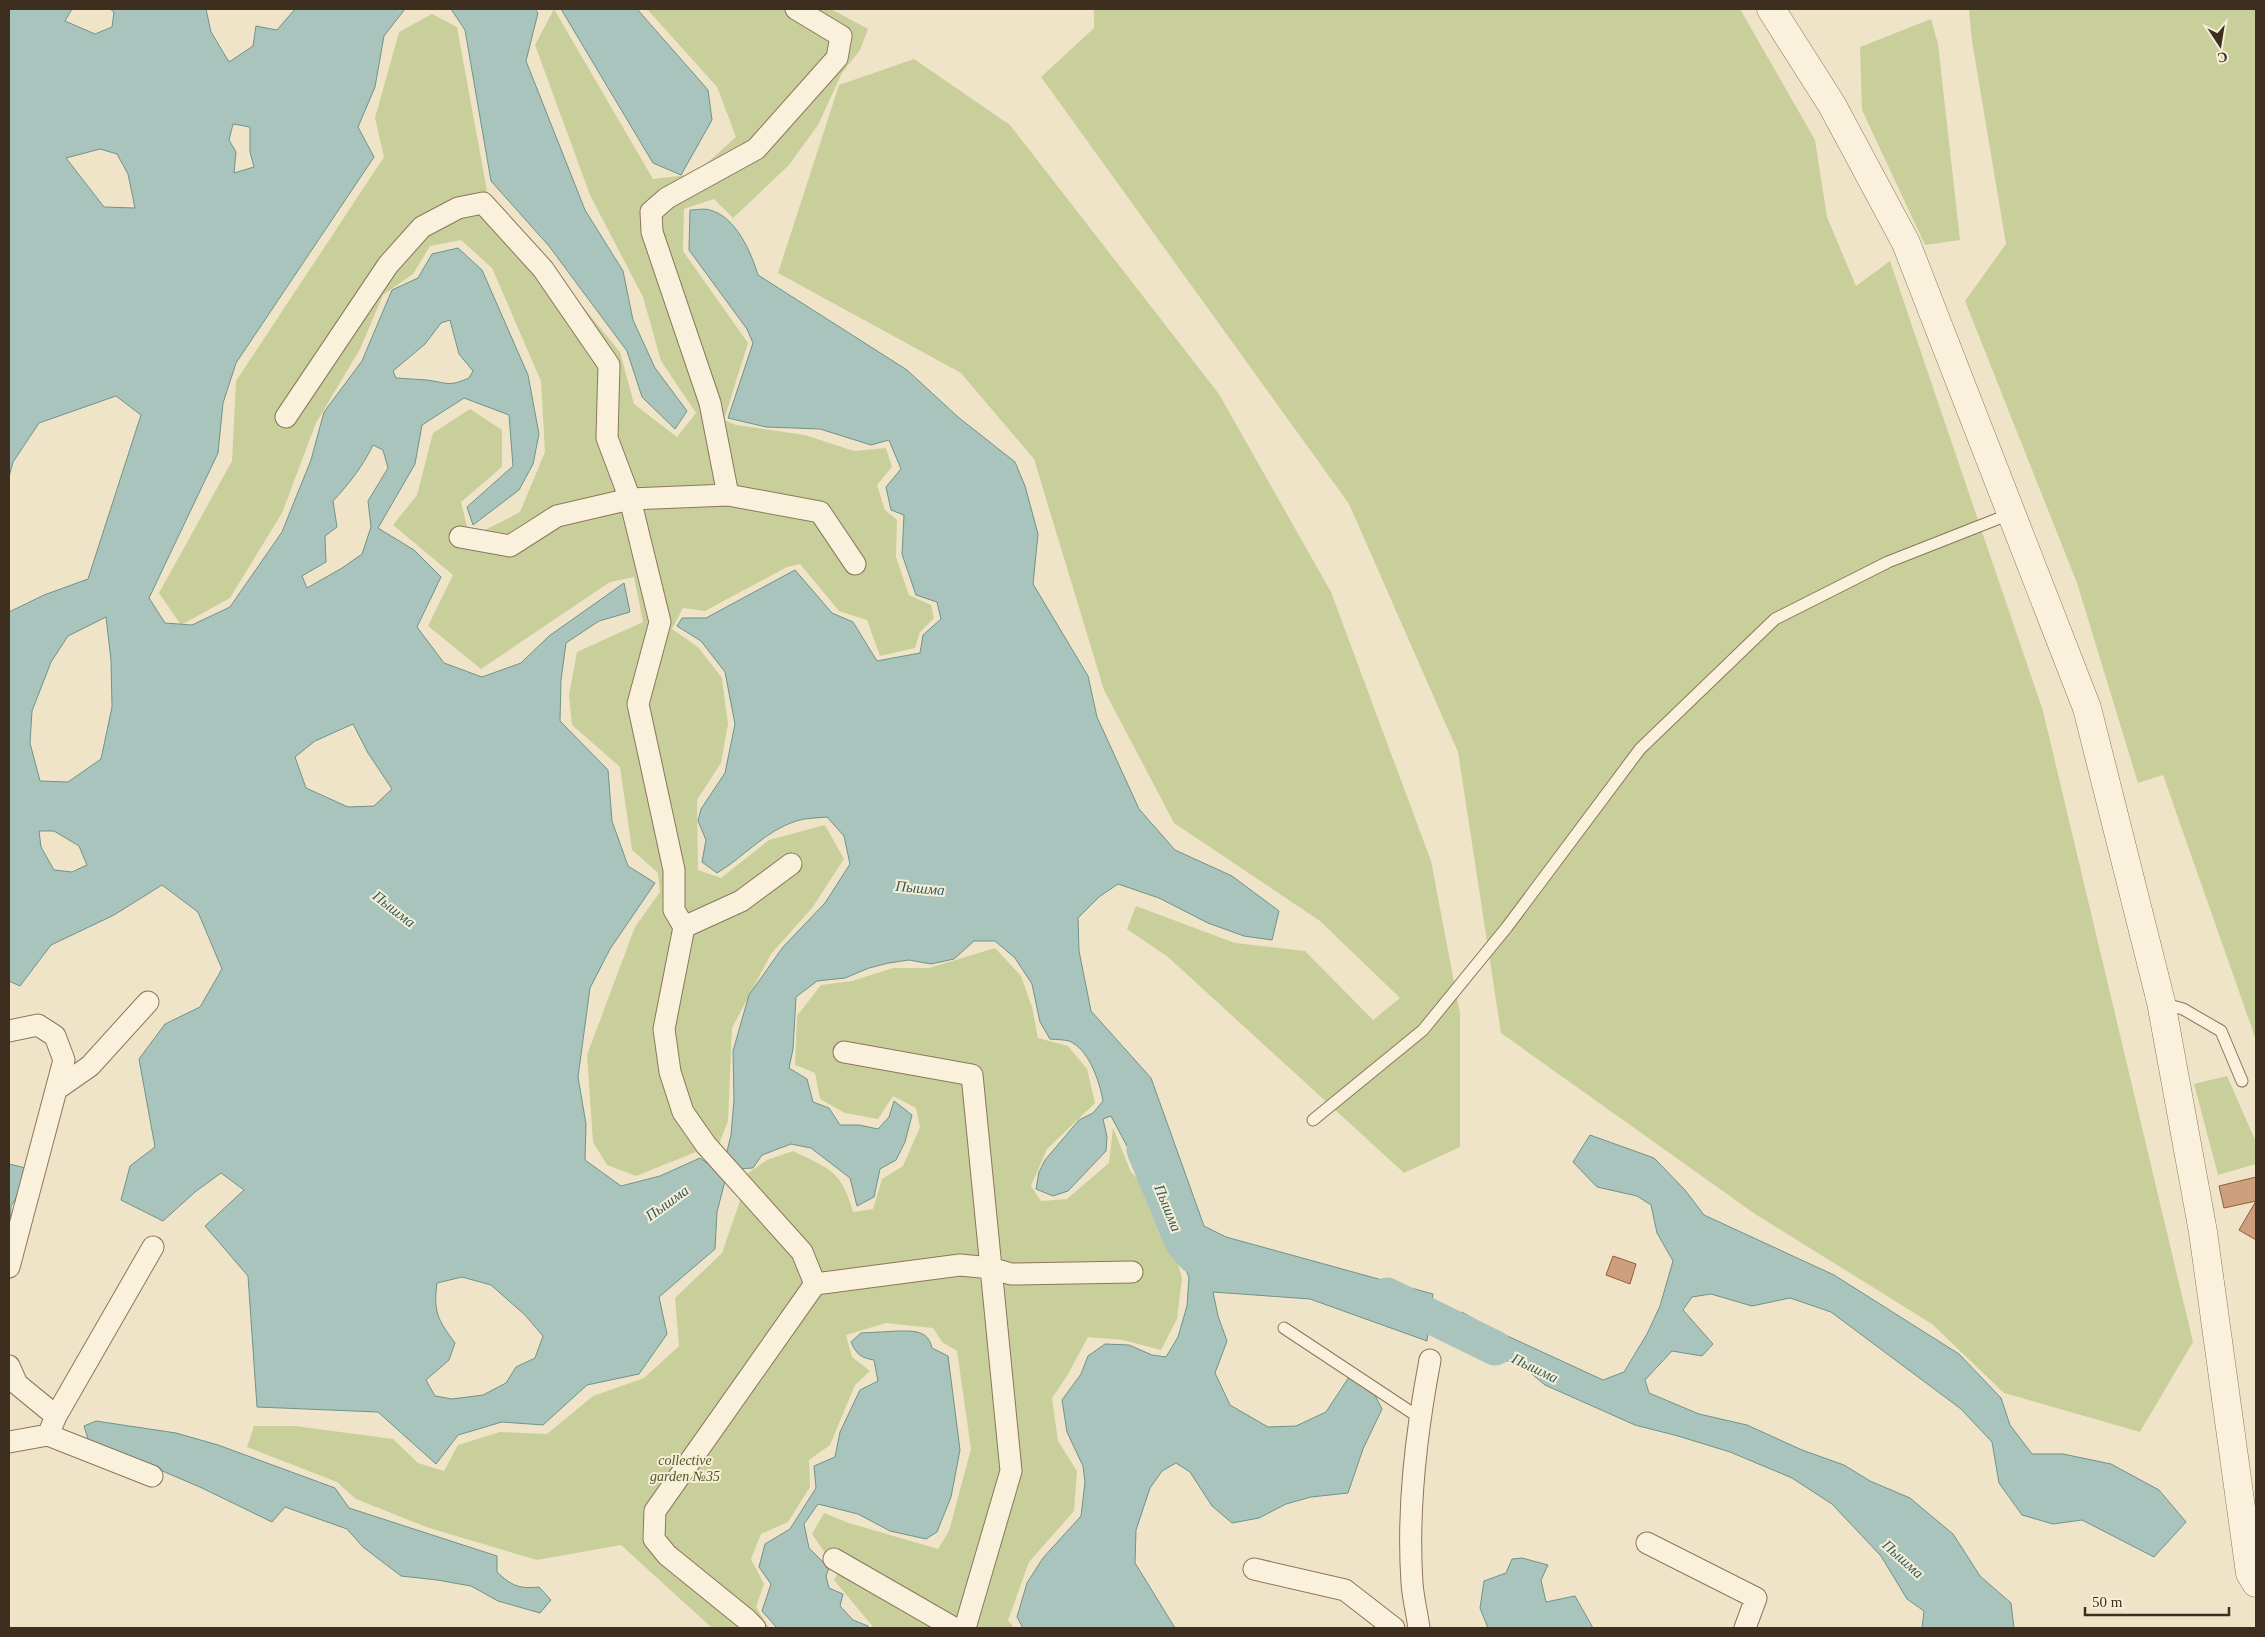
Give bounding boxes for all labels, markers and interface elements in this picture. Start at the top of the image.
north arrow [2195,20,2245,70]
text: С [2216,49,2229,66]
water label: Пышма [894,878,945,898]
water label: Пышма [369,887,418,931]
water label: Пышма [1151,1181,1185,1234]
water label: Пышма [642,1182,692,1225]
water label: Пышма [1508,1350,1561,1386]
park label: collective garden №35 [650,1453,720,1484]
water label: Пышма [1879,1536,1927,1581]
scale bar [2085,1584,2229,1616]
text: 50 m [2092,1594,2123,1610]

